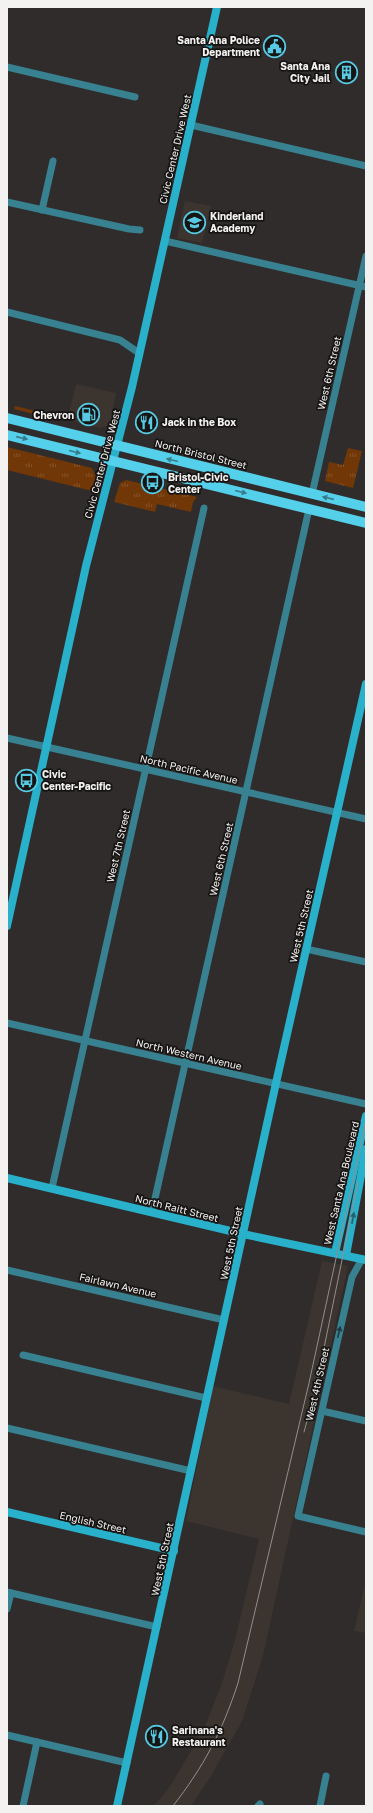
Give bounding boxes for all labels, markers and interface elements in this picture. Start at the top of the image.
public building icon: Santa Ana Police Department [262,33,288,59]
place label: Santa Ana Police Department [177,34,260,58]
building icon: Santa Ana City Jail [333,59,359,85]
place label: Santa Ana City Jail [280,60,331,84]
street label: Civic Center Drive West [157,93,193,205]
school or university icon: Kinderland Academy [181,209,207,235]
place label: Kinderland Academy [210,210,263,234]
street label: West 6th Street [315,335,343,411]
fuel station icon: Chevron [76,402,102,428]
street label: Civic Center Drive West [82,408,122,520]
place label: Chevron [33,409,74,421]
restaurant icon: Jack in the Box [133,409,159,435]
place label: Jack in the Box [162,416,236,428]
one-way arrow [16,436,28,442]
street label: North Bristol Street [154,437,248,471]
one-way arrow [69,449,81,455]
one-way arrow [165,456,178,462]
bus stop icon: Bristol-Civic Center [140,470,166,496]
place label: Bristol-Civic Center [168,471,229,495]
one-way arrow [235,489,247,495]
one-way arrow [322,494,334,500]
street label: North Pacific Avenue [139,752,239,786]
bus stop icon: Civic Center-Pacific [13,767,39,793]
place label: Civic Center-Pacific [42,768,111,792]
street label: West 7th Street [104,808,132,884]
street label: West 6th Street [207,821,235,897]
street label: West 5th Street [287,888,315,964]
street label: North Western Avenue [135,1036,243,1072]
street label: West Santa Ana Boulevard [321,1120,361,1246]
street label: North Raitt Street [134,1192,220,1224]
street label: West 5th Street [217,1205,245,1281]
one-way arrow [350,1212,356,1224]
street label: Fairlawn Avenue [78,1270,158,1300]
one-way arrow [337,1326,343,1338]
street label: West 4th Street [303,1346,331,1422]
street label: English Street [59,1509,127,1535]
street label: West 5th Street [148,1521,176,1597]
restaurant icon: Sarinana's Restaurant [143,1723,169,1749]
place label: Sarinana's Restaurant [172,1724,226,1748]

